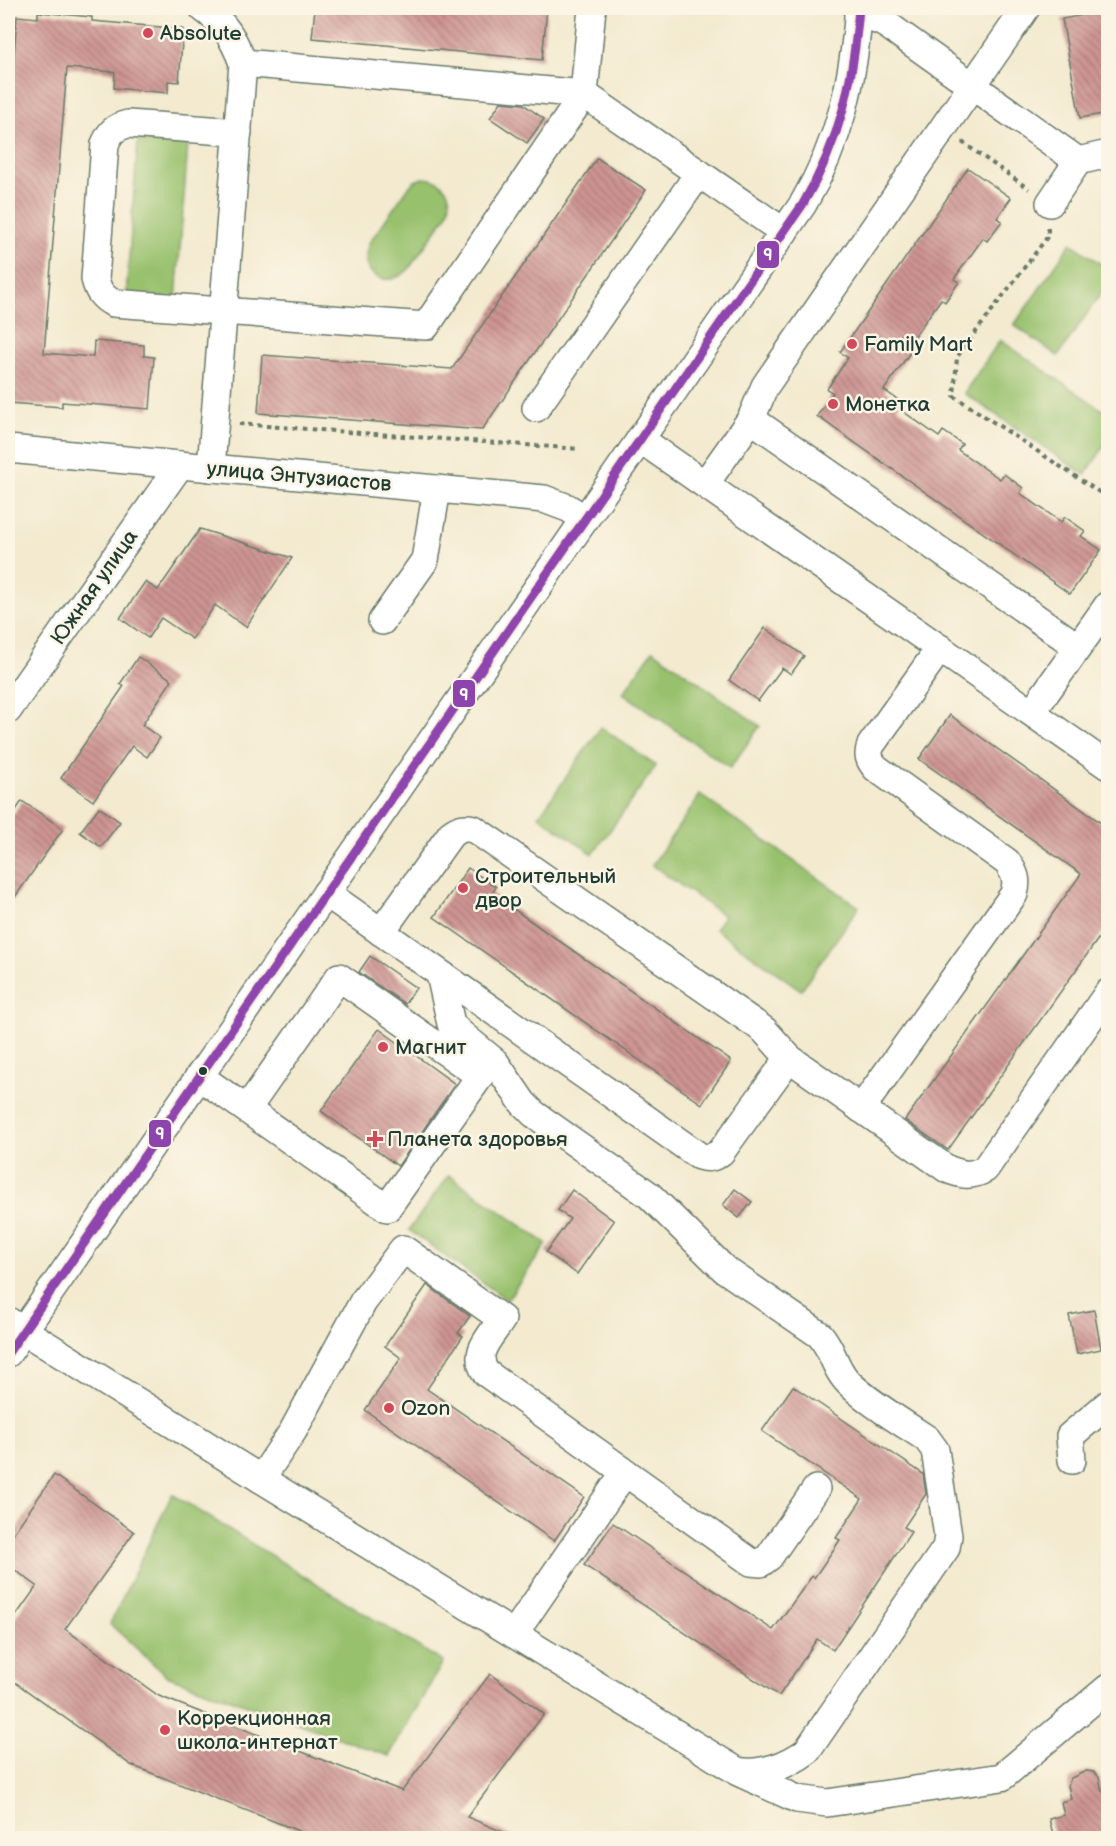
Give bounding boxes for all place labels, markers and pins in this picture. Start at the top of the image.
place label: Absolute [160,21,242,46]
marker: Absolute [141,26,155,40]
place label: Family Mart [864,332,973,357]
marker: Family Mart [845,337,859,351]
place label: Монетка [845,392,931,417]
marker: Монетка [826,397,840,411]
place label: Строительный двор [475,864,616,913]
marker: Строительный двор [456,881,470,895]
place label: Магнит [395,1035,467,1060]
marker: Магнит [376,1040,390,1054]
unlabelled marker [197,1065,209,1077]
place label: Планета здоровья [387,1127,568,1152]
marker: Планета здоровья [368,1132,382,1146]
place label: Ozon [401,1396,450,1421]
marker: Ozon [382,1401,396,1415]
place label: Коррекционная школа-интернат [177,1706,338,1755]
marker: Коррекционная школа-интернат [158,1723,172,1737]

